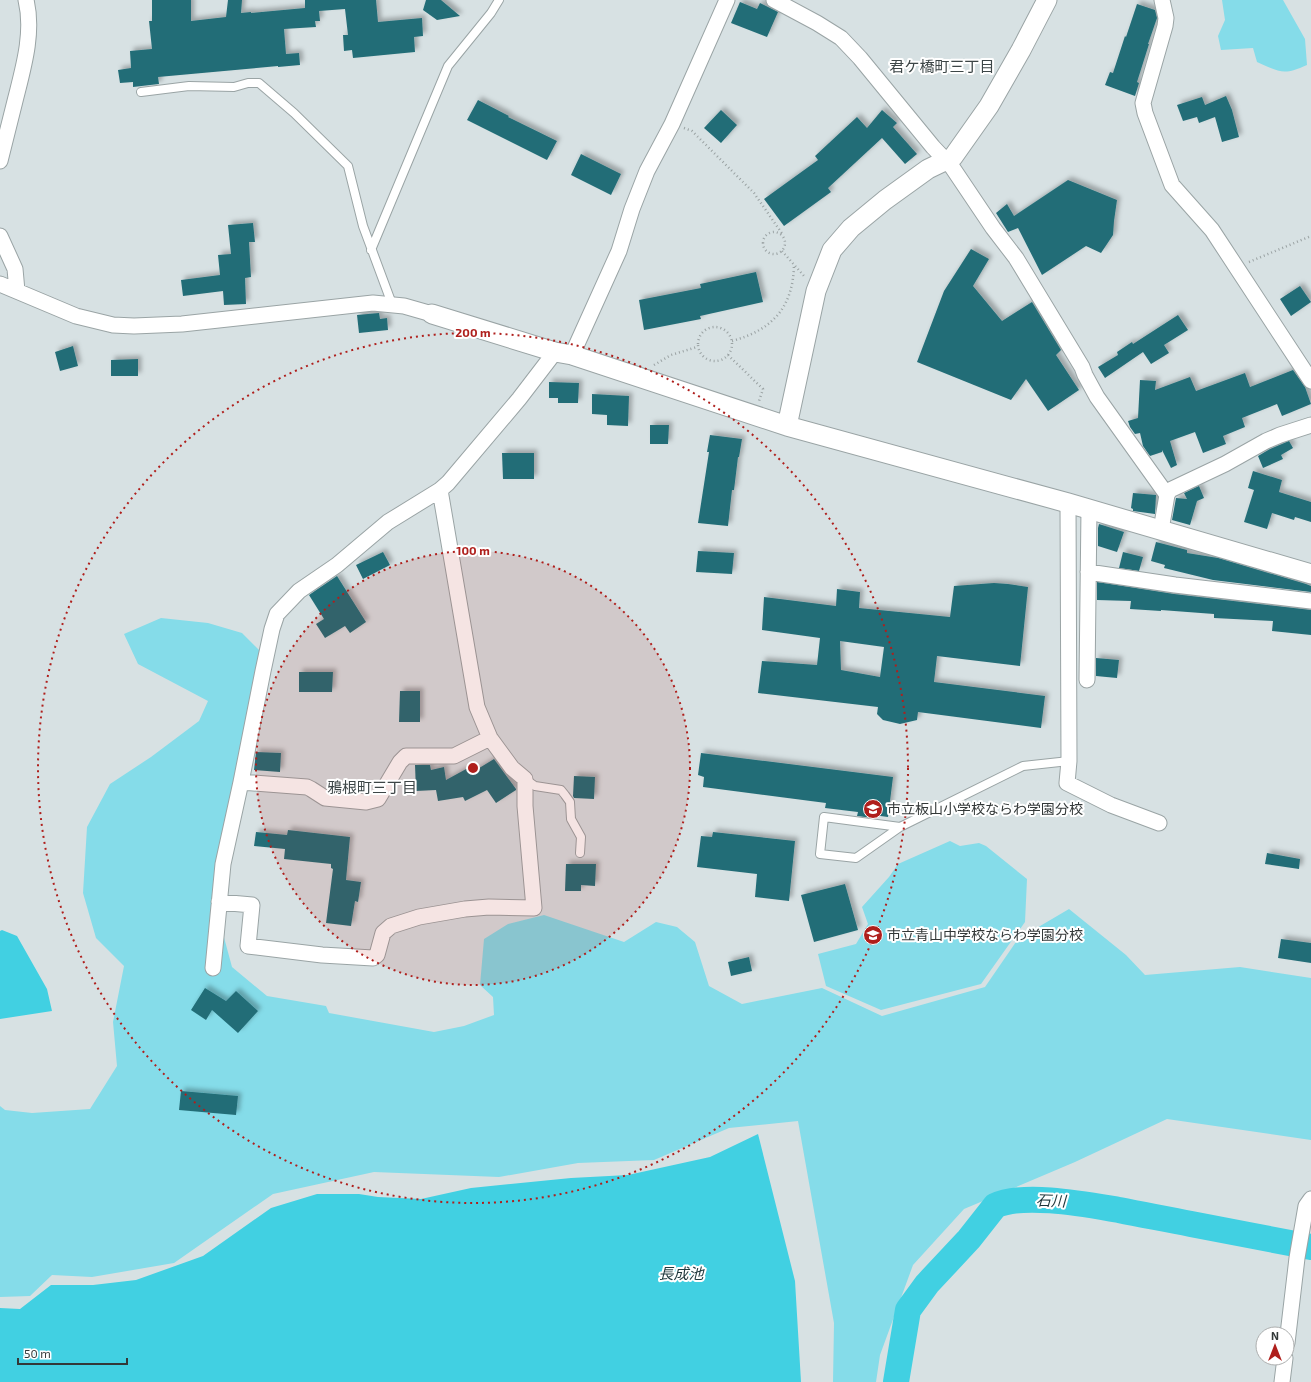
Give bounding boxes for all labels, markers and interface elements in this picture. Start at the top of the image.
district label: 君ケ橋町三丁目 [889,57,995,75]
text: 200 m [455,325,491,339]
text: 100 m [456,543,490,557]
centre of rings [466,761,480,775]
district label: 鴉根町三丁目 [327,778,417,796]
school or university icon: 市立板山小学校ならわ学園分校 [862,798,884,820]
place label: 市立板山小学校ならわ学園分校 [887,800,1083,817]
school or university icon: 市立青山中学校ならわ学園分校 [862,924,884,946]
place label: 市立青山中学校ならわ学園分校 [887,926,1083,943]
water label: 石川 [1036,1190,1068,1210]
water label: 長成池 [658,1264,705,1282]
north arrow [1255,1326,1295,1366]
text: N [1271,1329,1279,1342]
scale bar [18,1340,127,1366]
text: 50 m [24,1346,51,1360]

